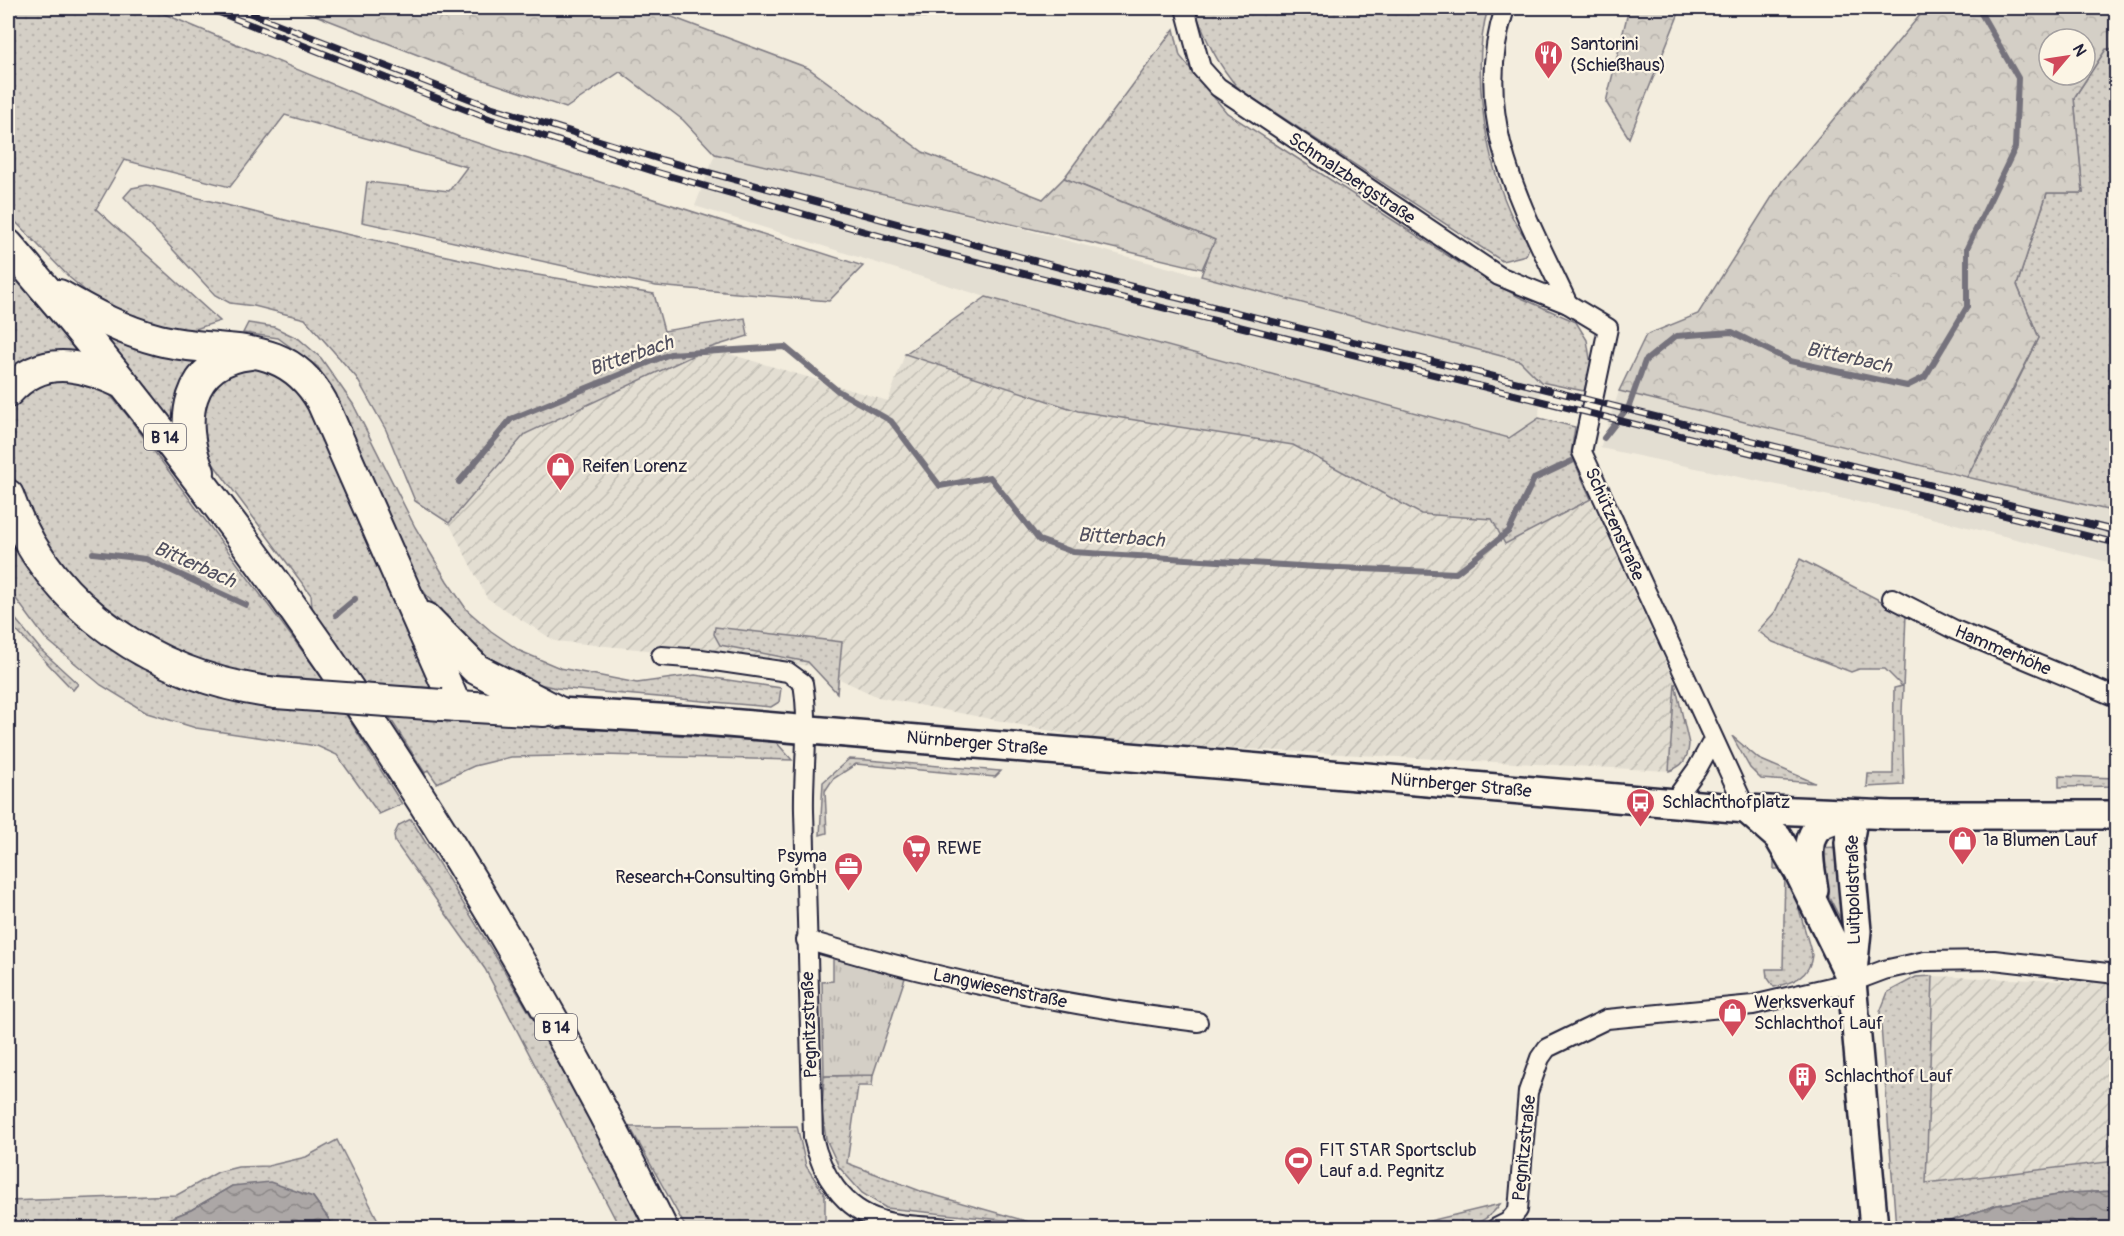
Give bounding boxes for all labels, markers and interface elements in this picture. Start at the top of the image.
north arrow [2037,27,2097,87]
place label: Santorini (Schießhaus) [1570,33,1666,77]
restaurant icon: Santorini (Schießhaus) [1533,38,1565,80]
text: N [2068,41,2091,60]
street label: Schmalzbergstraße [1284,127,1420,229]
water label: Bitterbach [586,329,678,381]
water label: Bitterbach [1804,336,1895,379]
road number: B 14 [144,424,186,450]
shop icon: Reifen Lorenz [545,450,577,492]
place label: Reifen Lorenz [582,455,687,478]
street label: Schützenstraße [1579,464,1650,584]
water label: Bitterbach [1077,522,1167,553]
water label: Bitterbach [150,535,241,594]
street label: Hammerhöhe [1951,620,2055,681]
street label: Nürnberger Straße [905,726,1049,761]
street label: Nürnberger Straße [1389,768,1533,803]
bus stop icon: Schlachthofplatz [1625,786,1657,828]
place label: Schlachthofplatz [1662,791,1790,814]
shop icon: 1a Blumen Lauf [1946,824,1978,866]
place label: 1a Blumen Lauf [1983,829,2099,852]
supermarket icon: REWE [900,832,932,874]
street label: Luitpoldstraße [1841,835,1866,945]
place label: REWE [937,837,982,860]
place label: Psyma Research+Consulting GmbH [615,845,827,889]
office icon: Psyma Research+Consulting GmbH [832,850,864,892]
street label: Langwiesenstraße [931,963,1069,1014]
street label: Pegnitzstraße [796,971,823,1079]
place label: Werksverkauf Schlachthof Lauf [1754,991,1884,1035]
shop icon: Werksverkauf Schlachthof Lauf [1717,996,1749,1038]
road number: B 14 [535,1014,577,1040]
building icon: Schlachthof Lauf [1787,1060,1819,1102]
place label: Schlachthof Lauf [1824,1065,1954,1088]
street label: Pegnitzstraße [1507,1094,1542,1202]
place label: FIT STAR Sportsclub Lauf a.d. Pegnitz [1319,1139,1477,1183]
sports icon: FIT STAR Sportsclub Lauf a.d. Pegnitz [1282,1144,1314,1186]

